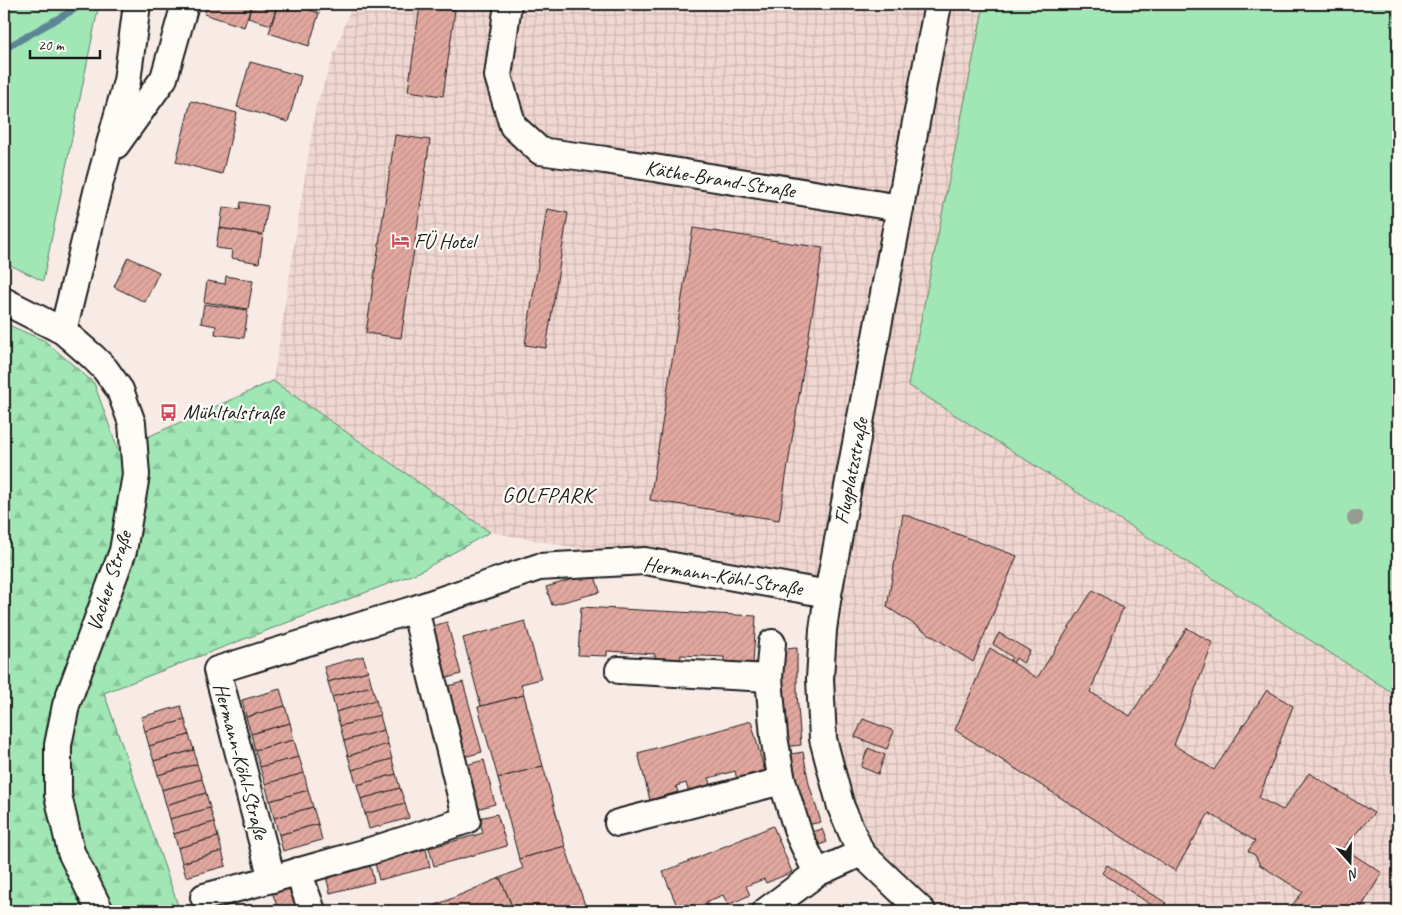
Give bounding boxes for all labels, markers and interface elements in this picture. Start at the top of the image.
scale bar [30,28,100,60]
text: 20 m [38,36,65,55]
street label: Käthe-Brand-Straße [643,154,799,204]
place label: FÜ Hotel [414,228,479,254]
hotel icon: FÜ Hotel [390,231,410,251]
place label: Mühltalstraße [183,399,286,425]
bus stop icon: Mühltalstraße [159,402,179,422]
street label: Flugplatzstraße [828,414,874,526]
district label: GOLFPARK [502,481,597,509]
street label: Vacher Straße [81,526,138,634]
street label: Hermann-Köhl-Straße [642,551,807,602]
street label: Hermann-Köhl-Straße [208,680,275,844]
north arrow [1324,838,1374,888]
text: N [1345,864,1361,884]

